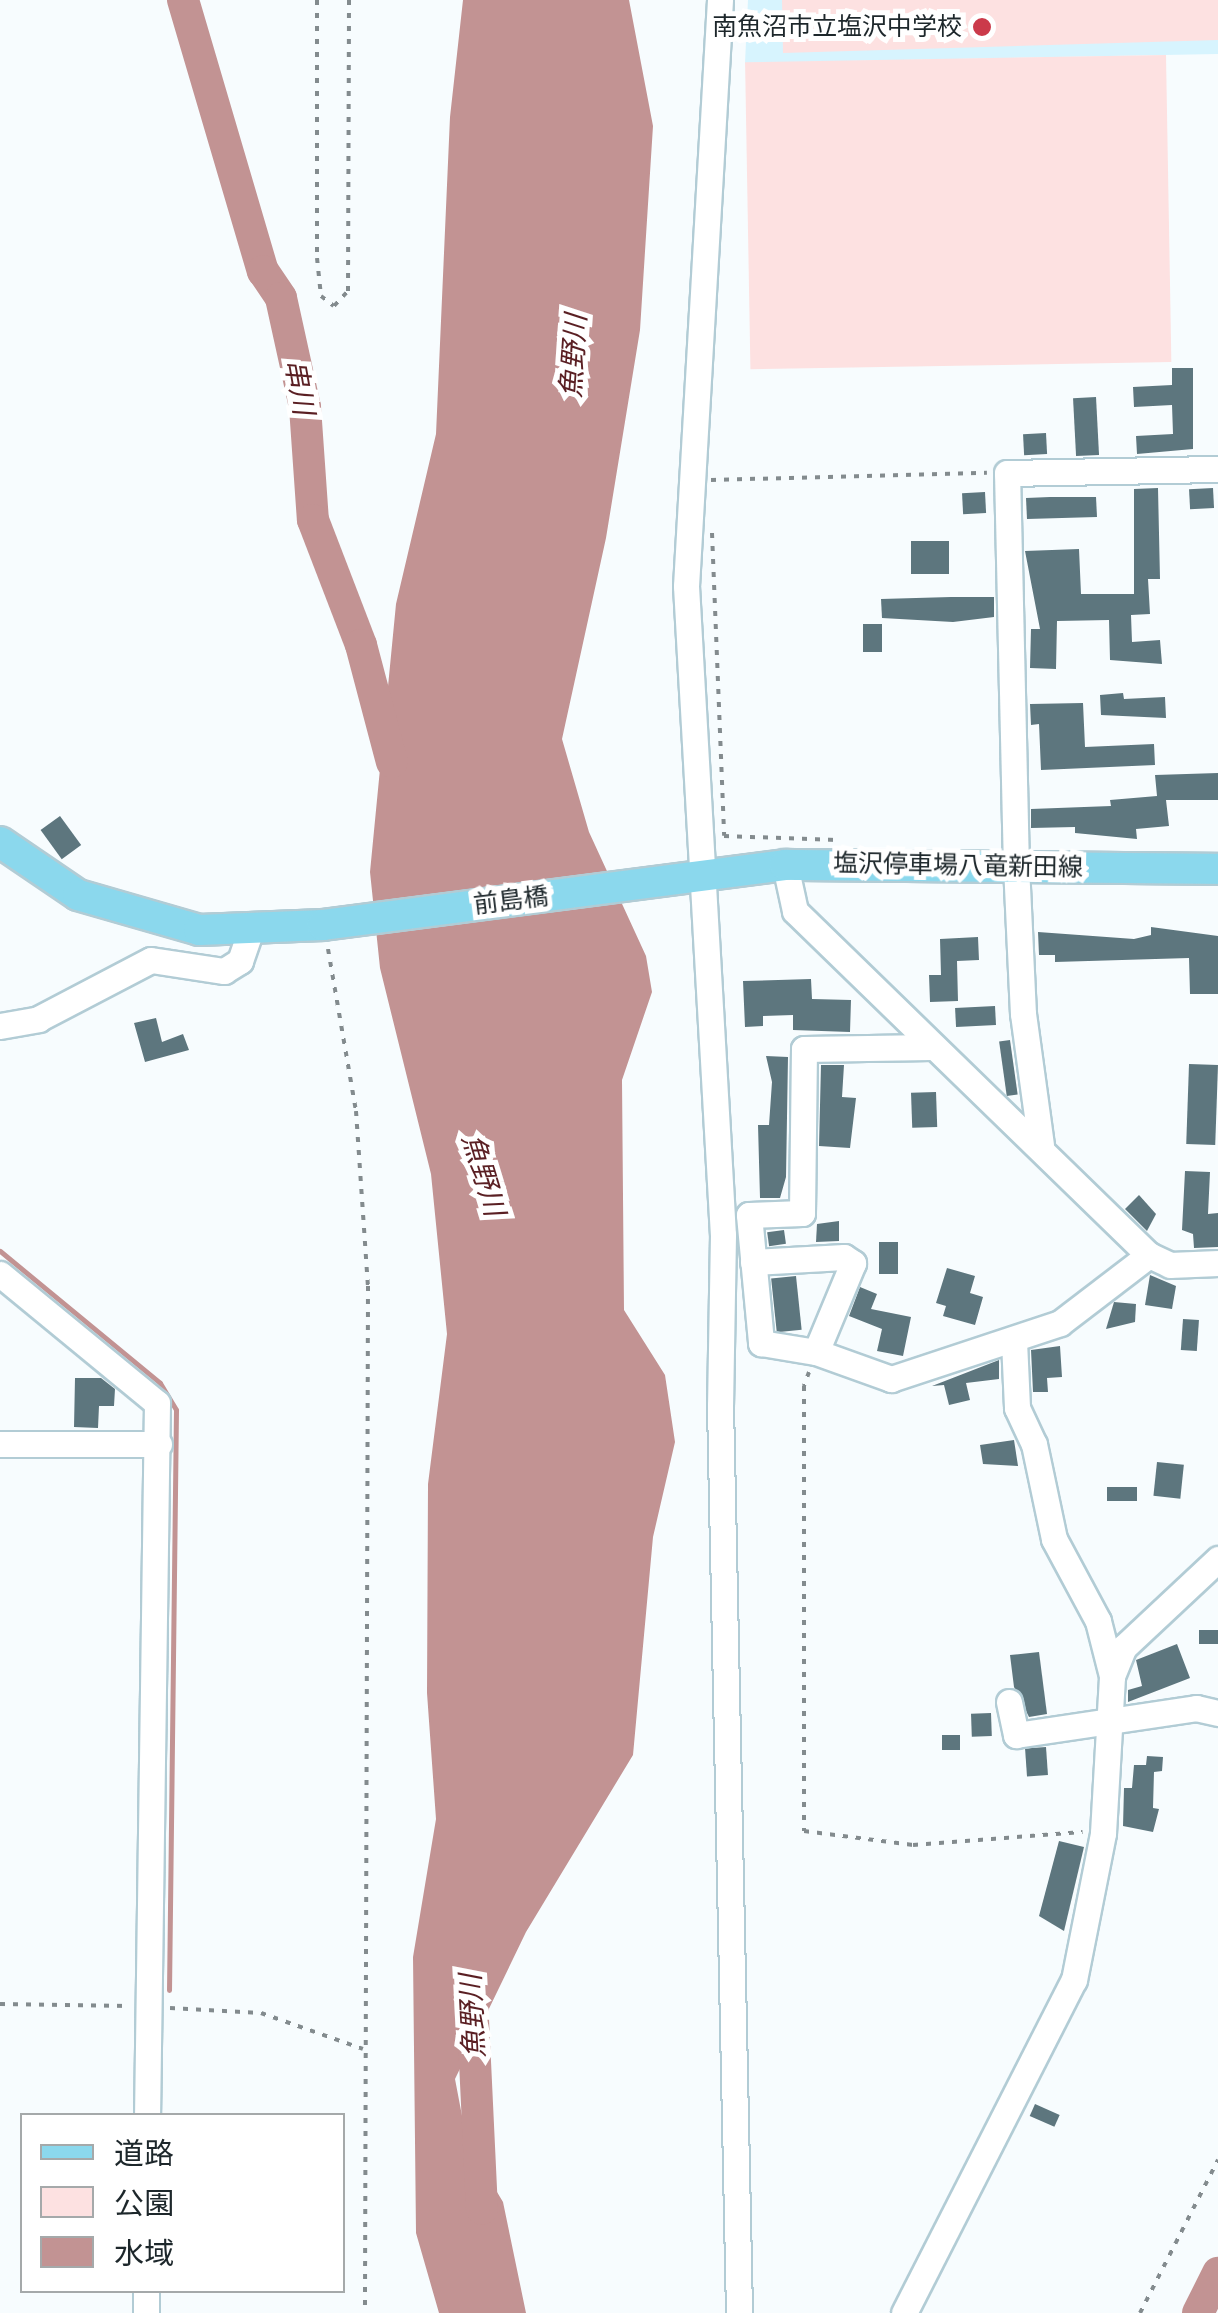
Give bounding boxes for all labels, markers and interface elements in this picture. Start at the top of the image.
place label: 南魚沼市立塩沢中学校 [712,12,962,42]
marker: 南魚沼市立塩沢中学校 [971,16,993,38]
water label: 魚野川 [554,313,594,399]
water label: 串川 [278,357,320,417]
street label: 塩沢停車場八竜新田線 [833,849,1083,883]
street label: 前島橋 [472,882,550,920]
water label: 魚野川 [455,1130,511,1220]
water label: 魚野川 [454,1973,492,2059]
legend [20,2113,345,2293]
text: 道路 [114,2134,174,2175]
text: 公園 [114,2184,174,2225]
text: 水域 [114,2234,174,2275]

